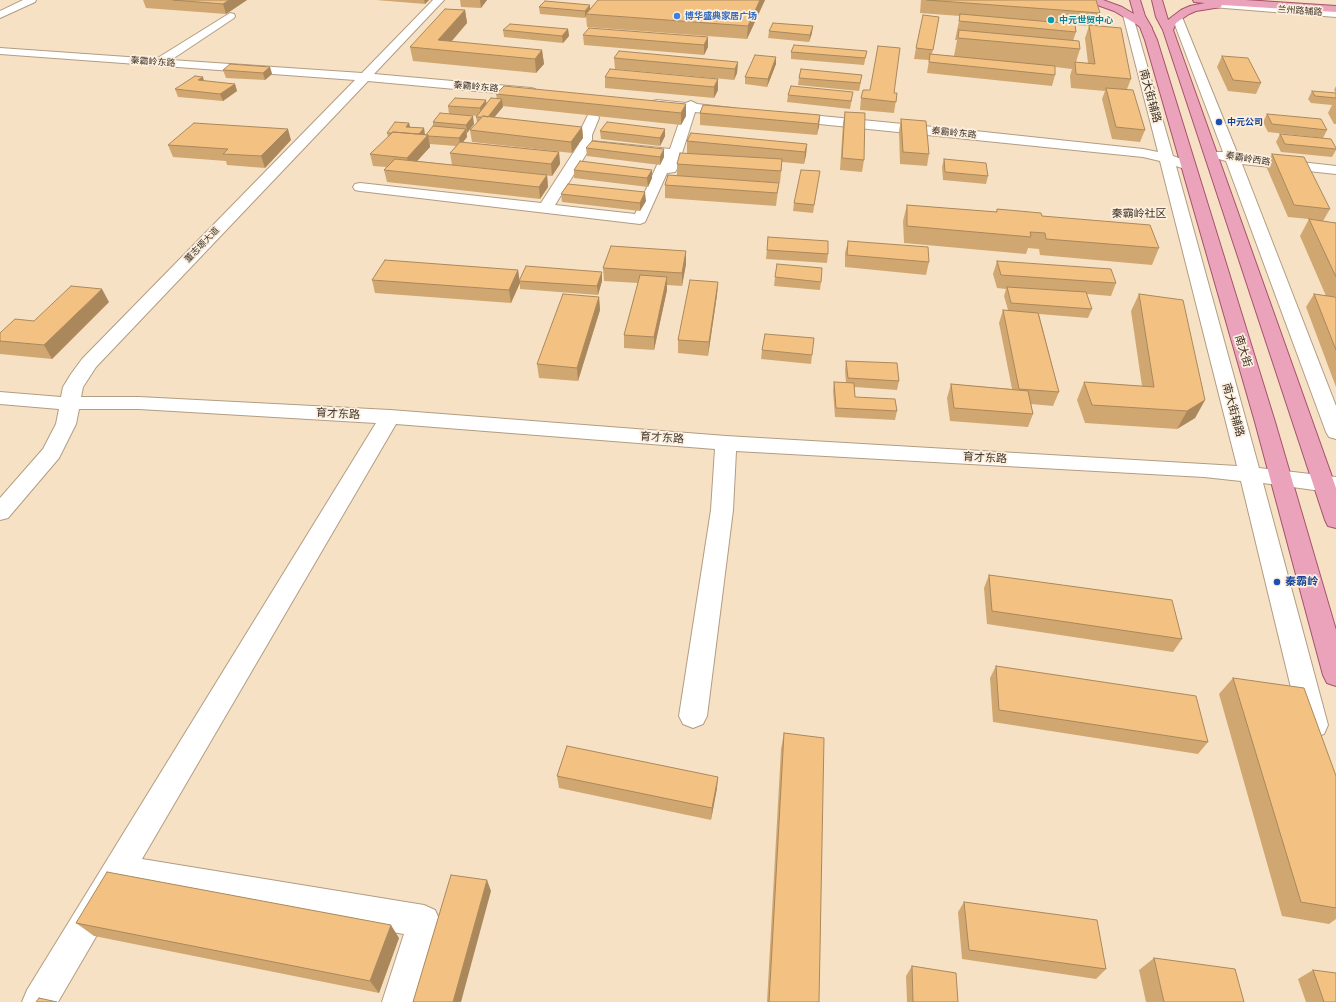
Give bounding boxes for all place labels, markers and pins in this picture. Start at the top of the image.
marker: 博华盛典家居广场 [672,11,682,21]
place label: 博华盛典家居广场 [685,11,757,21]
marker: 中元世贸中心 [1046,15,1056,25]
place label: 中元世贸中心 [1059,15,1113,25]
marker: 中元公司 [1214,117,1224,127]
place label: 中元公司 [1227,117,1263,127]
place label: 秦霸岭 [1285,575,1318,589]
marker: 秦霸岭 [1272,577,1282,587]

